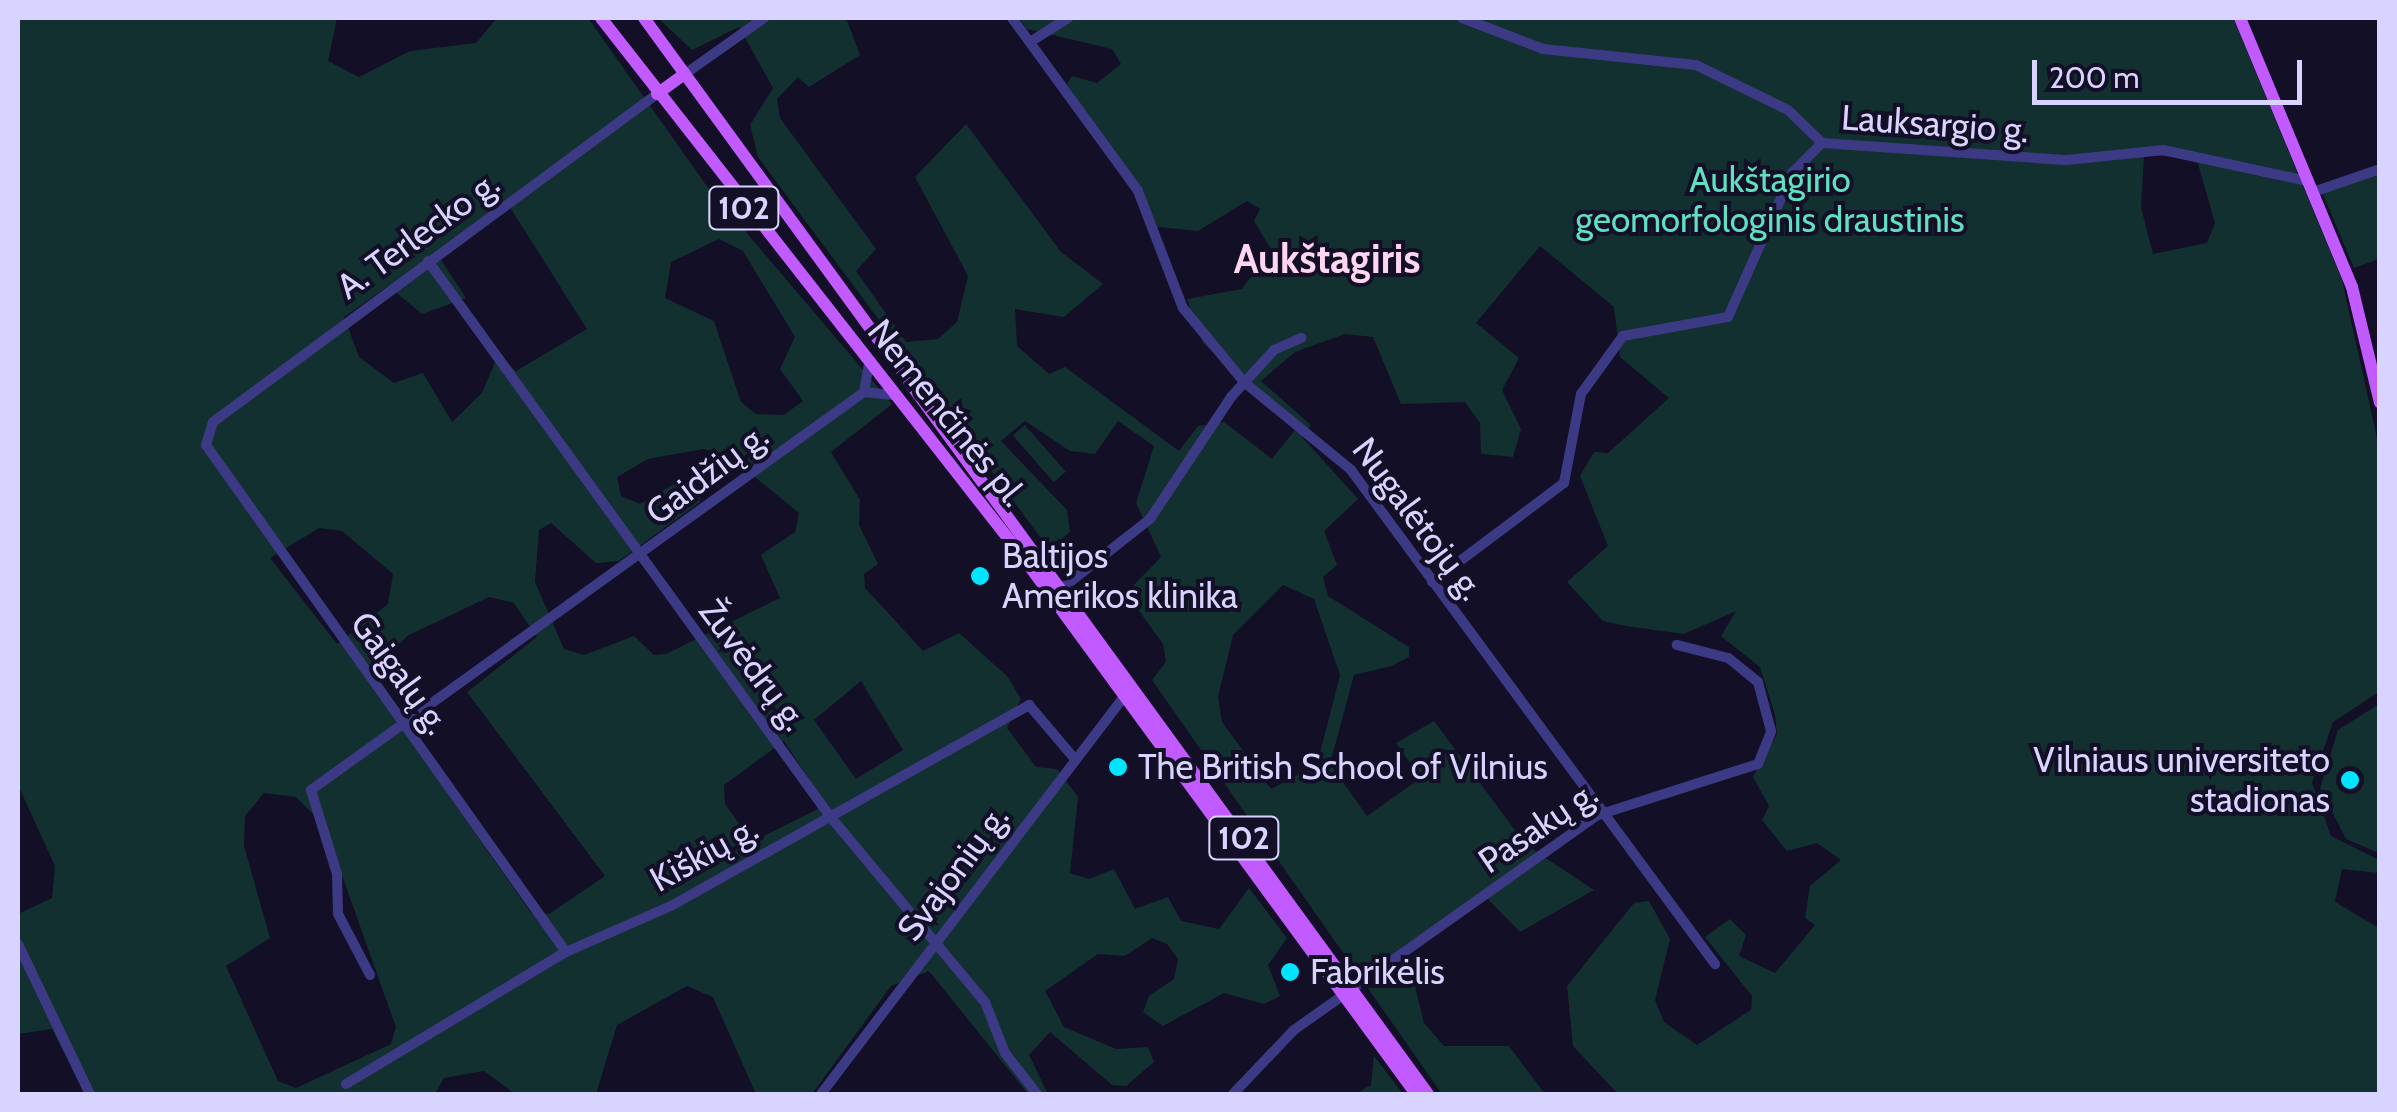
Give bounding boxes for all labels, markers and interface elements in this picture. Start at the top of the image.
scale bar [2037,40,2307,102]
text: 200 m [2049,59,2140,96]
street label: Lauksargio g. [1840,96,2030,152]
park label: Aukštagirio geomorfologinis draustinis [1576,159,1964,241]
street label: A. Terlecko g. [329,162,507,308]
road number: 102 [706,181,782,235]
district label: Aukštagiris [1234,235,1420,283]
street label: Nemenčinės pl. [859,311,1035,515]
street label: Gaidžių g. [638,415,776,533]
street label: Nugalėtojų g. [1343,430,1493,608]
place label: Baltijos Amerikos klinika [1002,535,1238,617]
marker: Baltijos Amerikos klinika [967,563,993,589]
street label: Žuvėdrų g. [690,591,816,739]
street label: Gaigalų g. [342,604,458,742]
place label: Vilniaus universiteto stadionas [2033,739,2330,821]
place label: The British School of Vilnius [1138,746,1548,788]
marker: The British School of Vilnius [1107,756,1129,778]
marker: Vilniaus universiteto stadionas [2339,769,2361,791]
street label: Pasakų g. [1471,772,1605,882]
street label: Svajonių g. [889,797,1017,949]
street label: Kiškių g. [643,807,765,901]
road number: 102 [1206,811,1282,865]
place label: Fabrikėlis [1310,951,1445,993]
marker: Fabrikėlis [1279,961,1301,983]

